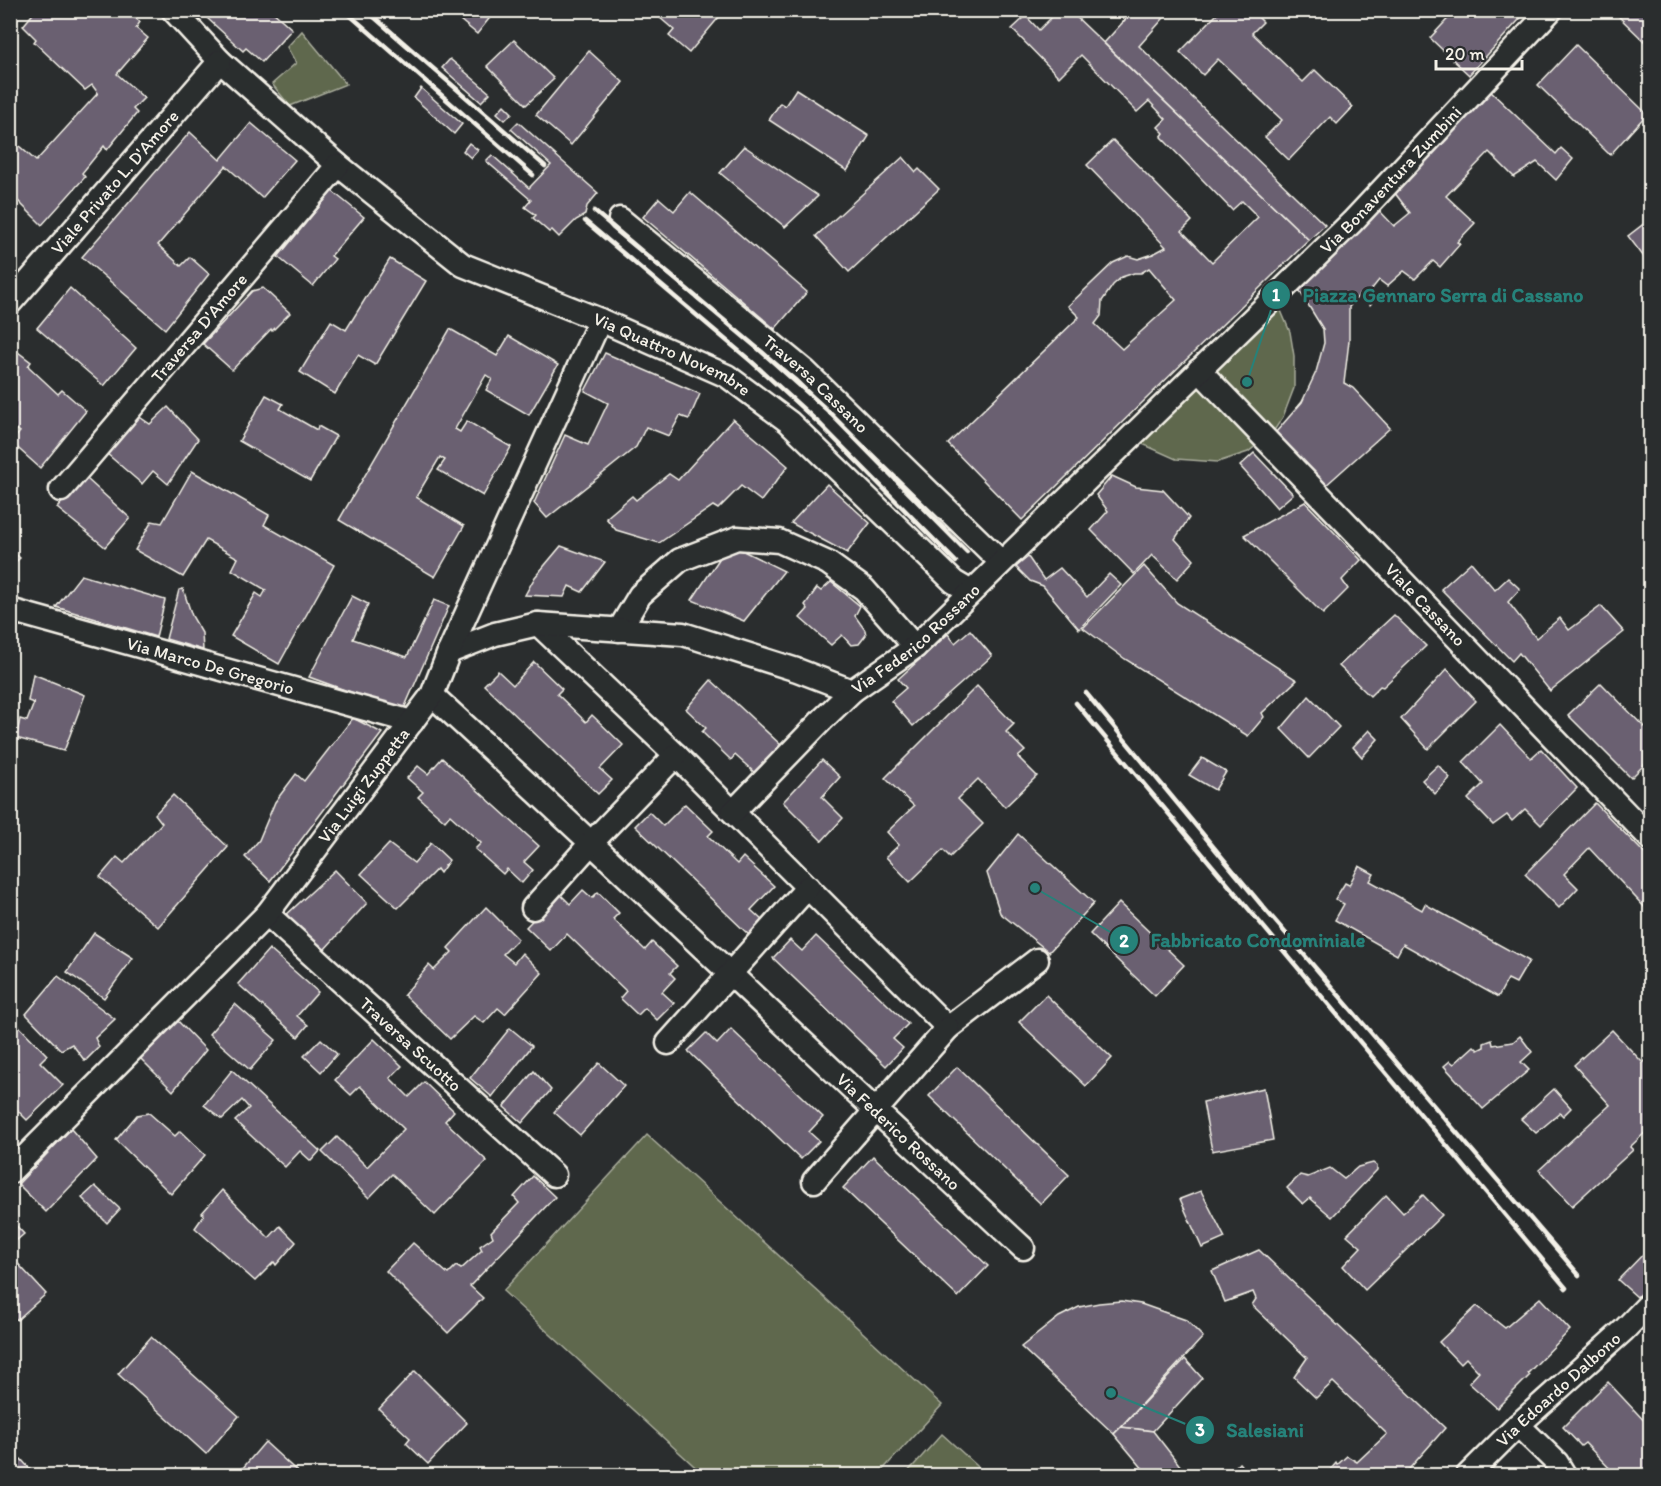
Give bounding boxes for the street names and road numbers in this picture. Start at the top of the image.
street label: Via Bonaventura Zumbini [1315,101,1466,258]
street label: Viale Privato L. D'Amore [46,105,184,259]
street label: Traversa D'Amore [146,269,252,387]
street label: Via Quattro Novembre [590,307,755,401]
street label: Traversa Cassano [758,330,873,438]
street label: Viale Cassano [1380,559,1470,651]
street label: Via Federico Rossano [847,579,985,699]
street label: Via Marco De Gregorio [124,632,297,700]
street label: Via Luigi Zuppetta [313,723,414,848]
street label: Traversa Scuotto [355,993,466,1096]
street label: Via Federico Rossano [832,1068,965,1195]
street label: Via Edoardo Dalbono [1491,1327,1625,1452]

